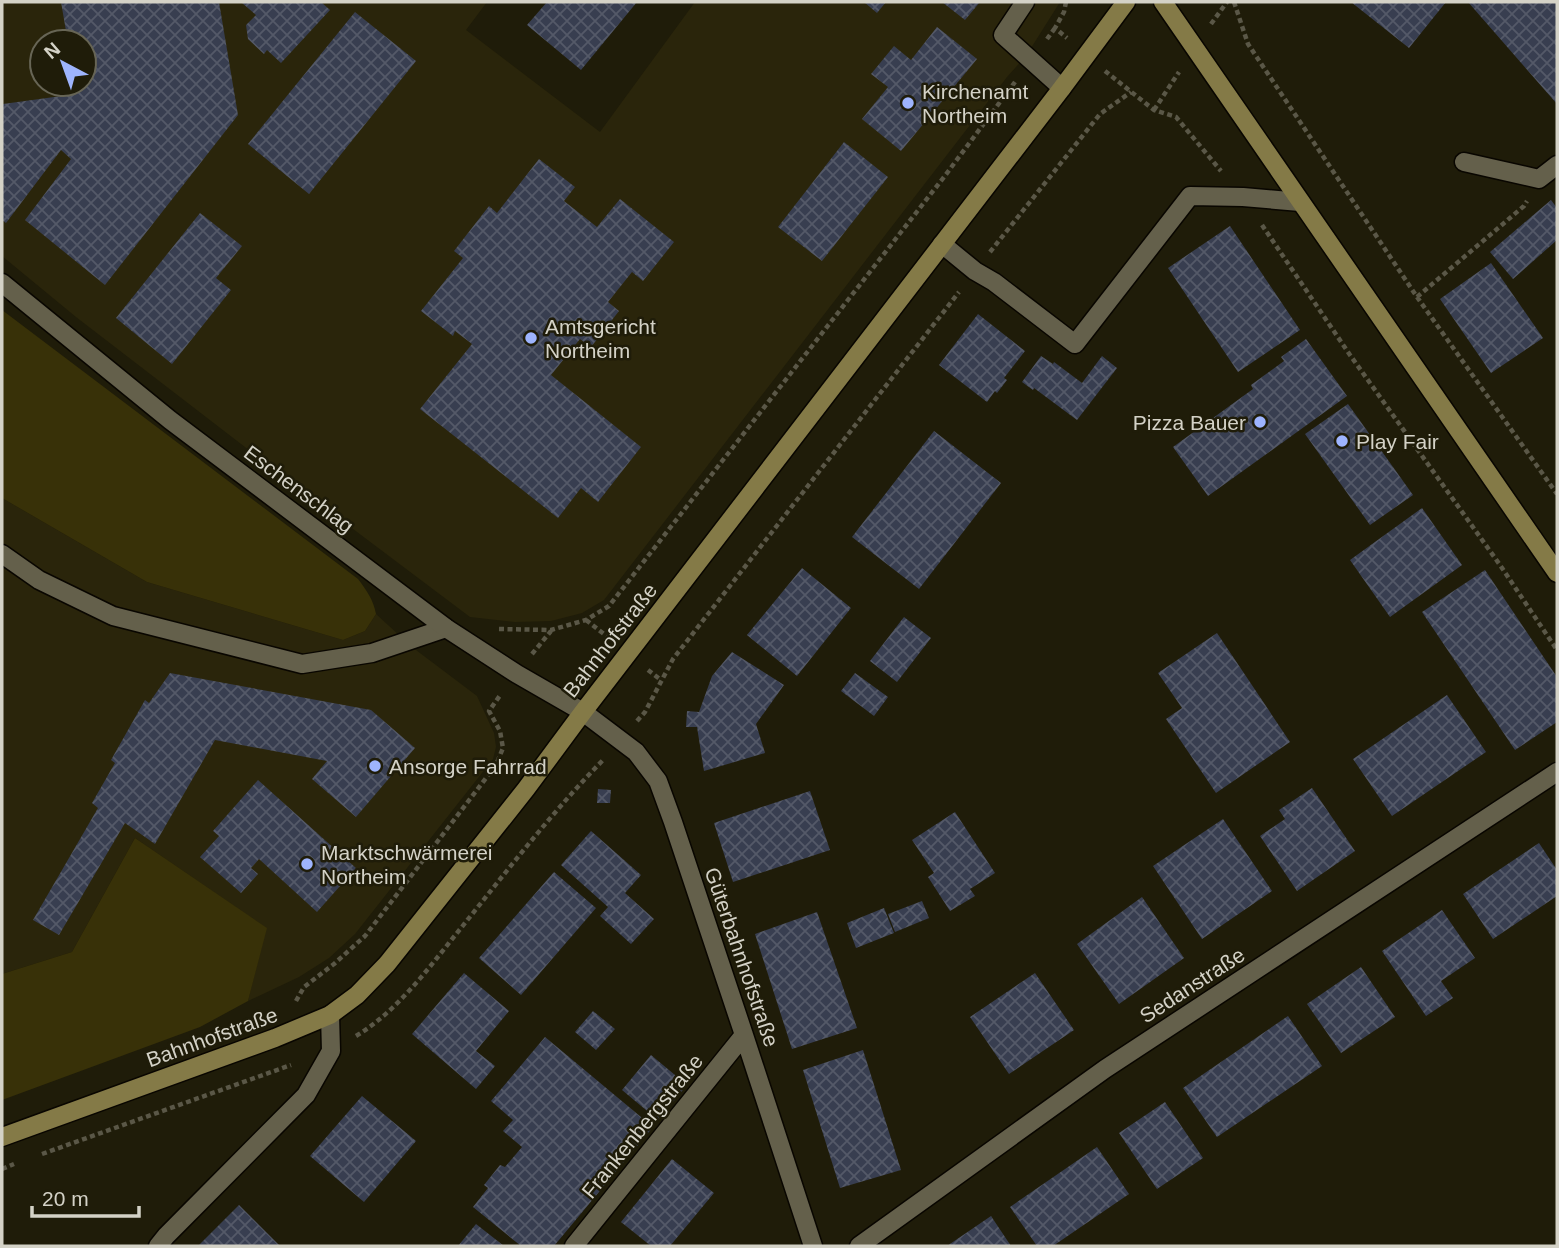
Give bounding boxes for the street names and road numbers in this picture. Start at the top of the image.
street label: Eschenschlag [240,440,358,538]
street label: Bahnhofstraße [559,579,661,701]
street label: Güterbahnhofstraße [701,864,783,1050]
street label: Sedanstraße [1135,943,1249,1027]
street label: Bahnhofstraße [143,1003,281,1071]
street label: Frankenbergstraße [577,1049,707,1203]

